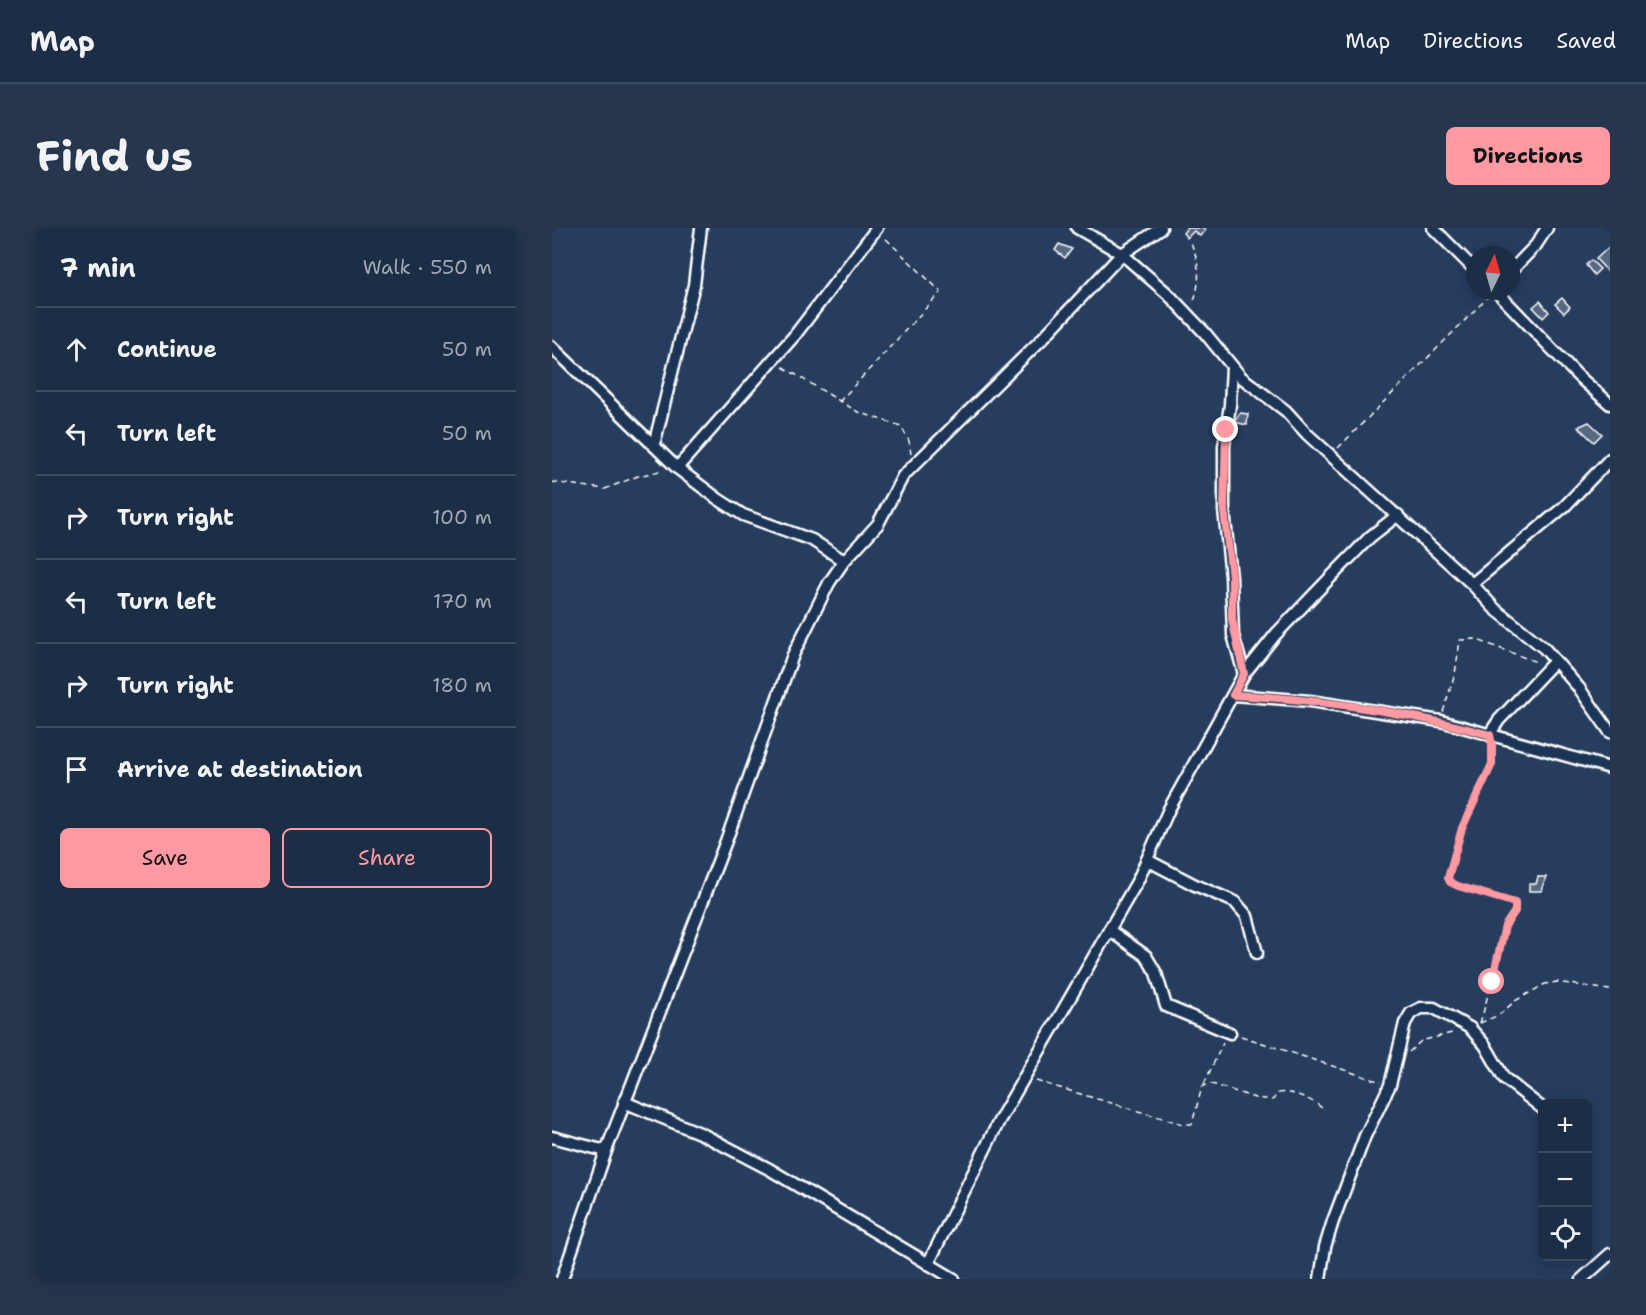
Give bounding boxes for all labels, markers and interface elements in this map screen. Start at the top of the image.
text: Map [30,22,95,60]
text: Map [1345,27,1390,55]
text: Directions [1423,27,1523,55]
text: Saved [1556,27,1616,55]
button: Directions [1446,127,1610,185]
text: Find us [36,128,193,184]
north arrow [1466,246,1520,300]
text: 7 min [60,250,136,285]
text: Walk · 550 m [363,254,492,280]
icon: ahead [60,333,93,366]
text: Continue [117,335,217,364]
text: 50 m [442,336,492,362]
route end [1212,416,1238,442]
icon: left [60,417,93,450]
text: Turn left [117,419,216,448]
text: 50 m [442,420,492,446]
icon: right [60,501,93,534]
text: Turn right [117,503,234,532]
text: 100 m [432,504,492,530]
icon: left [60,585,93,618]
text: Turn left [117,587,216,616]
text: 170 m [433,588,492,614]
icon: right [60,669,93,702]
text: Turn right [117,671,234,700]
text: 180 m [432,672,492,698]
icon: arrive [60,753,93,786]
text: Arrive at destination [117,755,363,784]
button: Save [60,828,270,888]
button: Share [282,828,492,888]
route start [1478,968,1504,994]
map controls [1538,1099,1592,1261]
button: + [1538,1099,1592,1153]
button: − [1538,1153,1592,1207]
button: locate [1538,1207,1592,1261]

